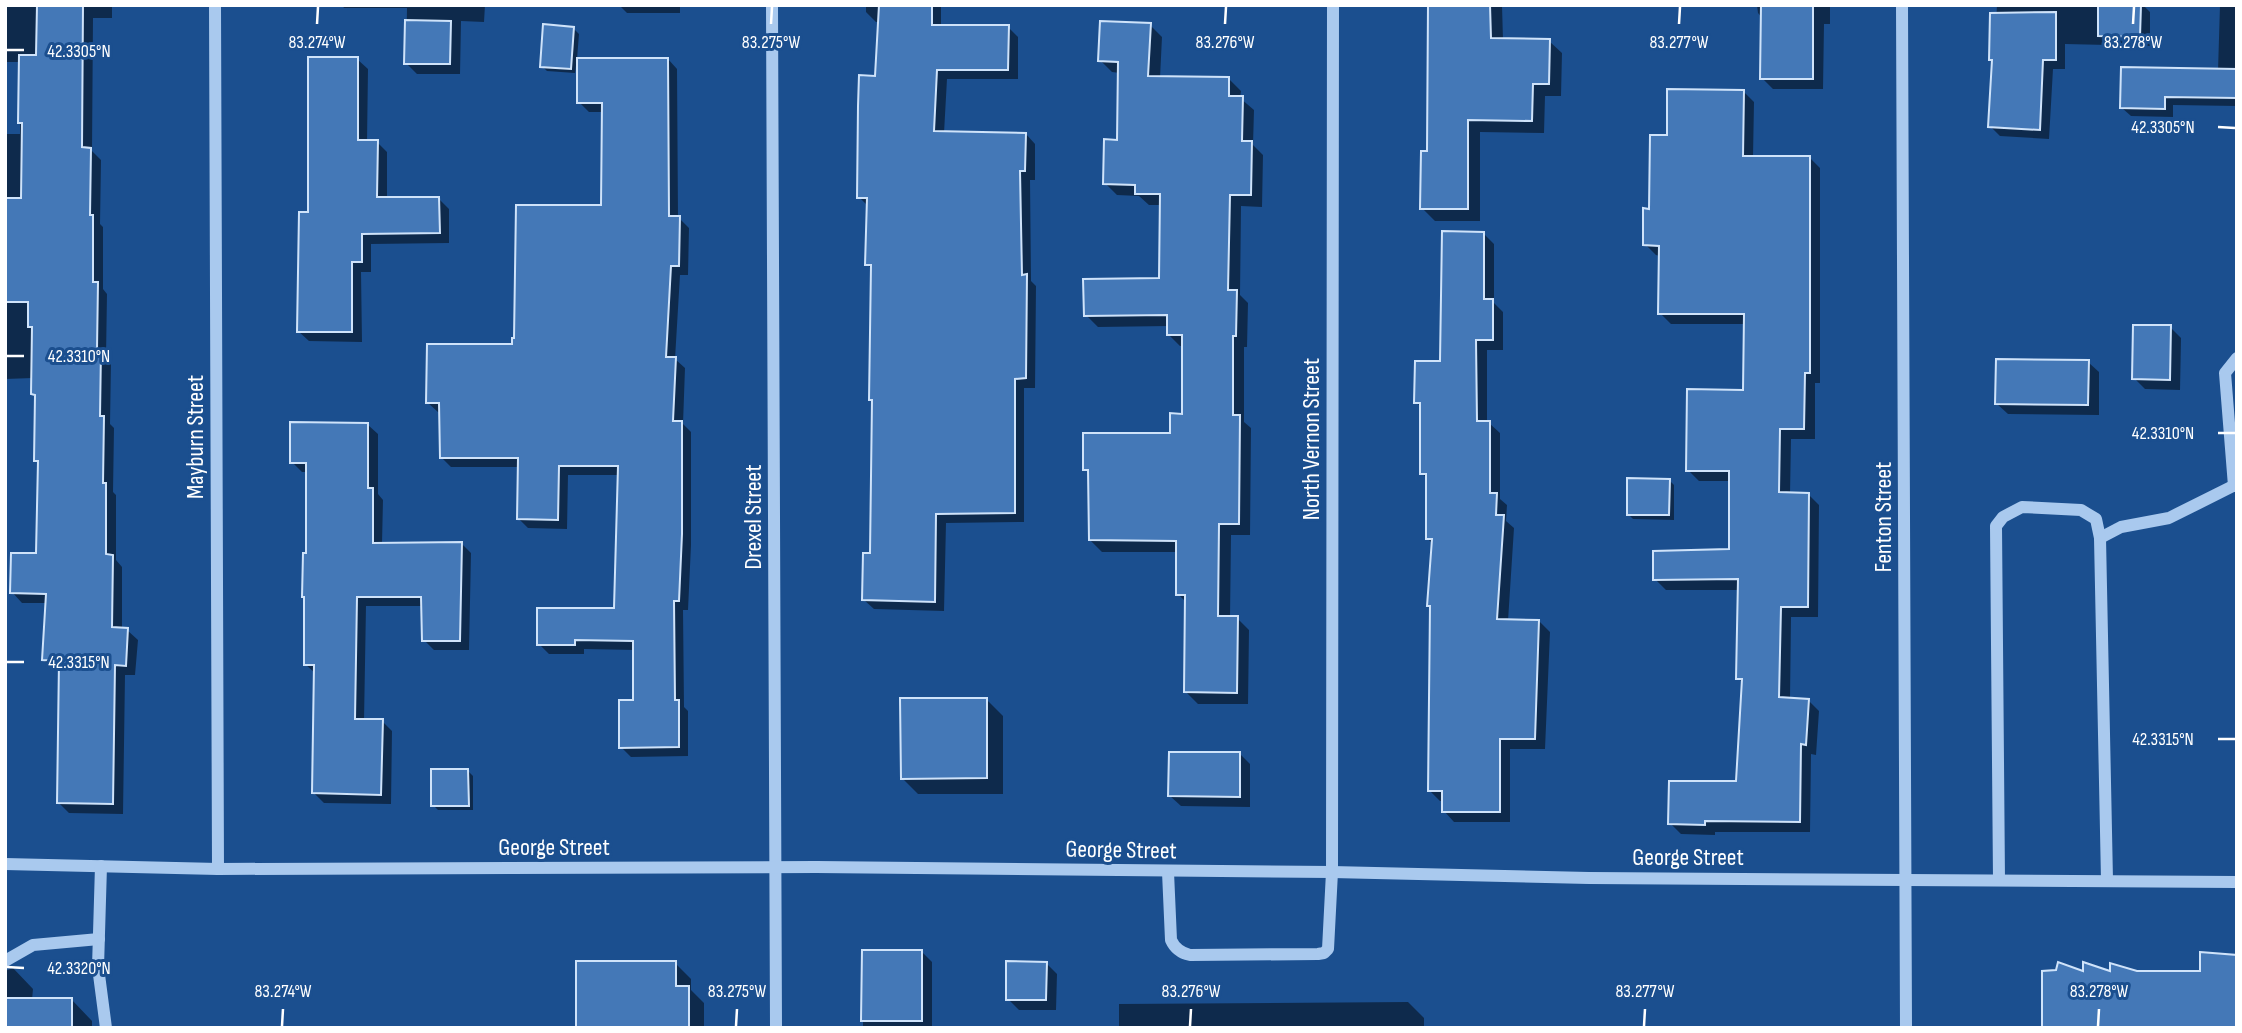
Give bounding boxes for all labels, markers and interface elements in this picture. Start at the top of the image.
text: 83.274°W [288,32,346,53]
text: 83.275°W [742,32,800,53]
text: 83.276°W [1196,32,1255,53]
text: 83.277°W [1649,32,1709,53]
text: 83.278°W [2104,32,2163,53]
text: 42.3305°N [47,41,111,62]
text: 42.3305°N [2131,117,2195,138]
text: 42.3310°N [48,346,110,367]
street label: North Vernon Street [1297,358,1326,520]
street label: Mayburn Street [181,375,210,499]
text: 42.3310°N [2132,423,2194,444]
street label: Fenton Street [1869,462,1898,572]
street label: Drexel Street [739,465,768,569]
text: 42.3315°N [48,652,110,673]
text: 42.3315°N [2132,729,2194,750]
street label: George Street [498,833,610,862]
street label: George Street [1065,835,1177,865]
street label: George Street [1632,843,1744,872]
text: 42.3320°N [47,958,111,979]
text: 83.274°W [254,981,312,1002]
text: 83.275°W [708,981,766,1002]
text: 83.276°W [1162,981,1221,1002]
text: 83.277°W [1615,981,1675,1002]
text: 83.278°W [2070,981,2129,1002]

